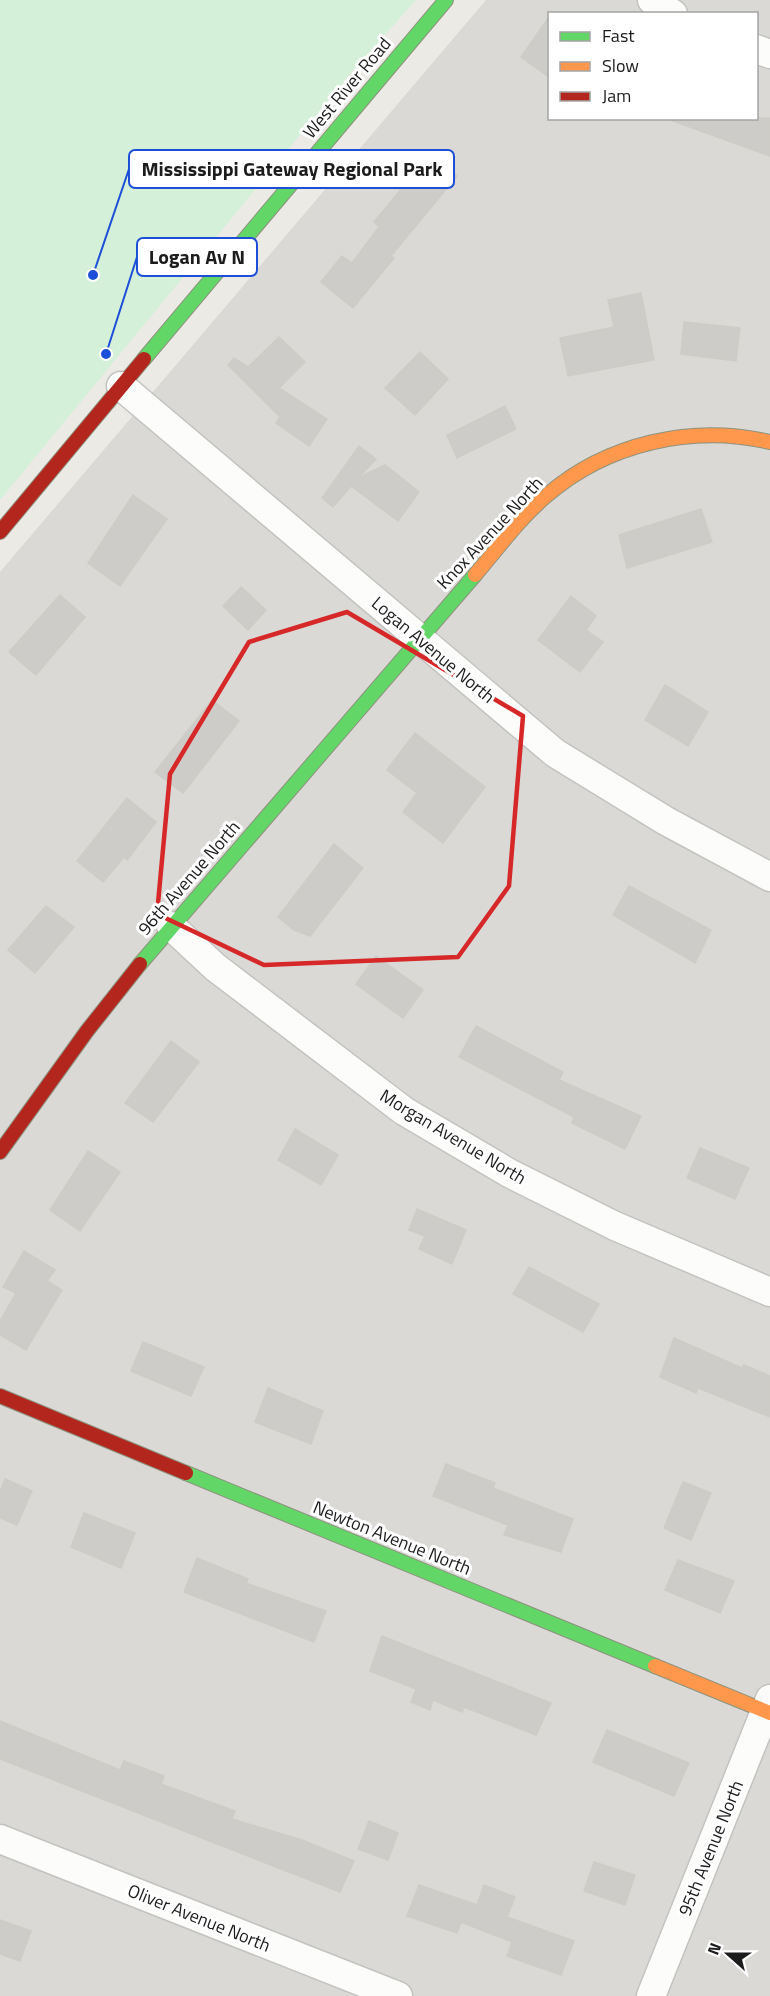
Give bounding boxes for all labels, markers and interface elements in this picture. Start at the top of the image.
legend [548,12,758,120]
text: Fast [602,22,635,49]
street label: West River Road [296,31,397,144]
text: Slow [602,52,639,79]
text: Jam [602,82,631,109]
callout: Mississippi Gateway Regional Park [129,150,454,188]
text: Mississippi Gateway Regional Park [141,153,443,184]
callout: Logan Av N [137,238,257,276]
text: Logan Av N [149,241,245,272]
street label: Knox Avenue North [430,470,549,595]
street label: Logan Avenue North [366,590,501,709]
street label: 96th Avenue North [131,814,246,941]
street label: Morgan Avenue North [375,1082,532,1191]
street label: Newton Avenue North [309,1493,475,1582]
street label: 95th Avenue North [671,1776,750,1920]
street label: Oliver Avenue North [124,1877,275,1958]
north arrow [698,1924,758,1984]
text: N [701,1939,727,1958]

